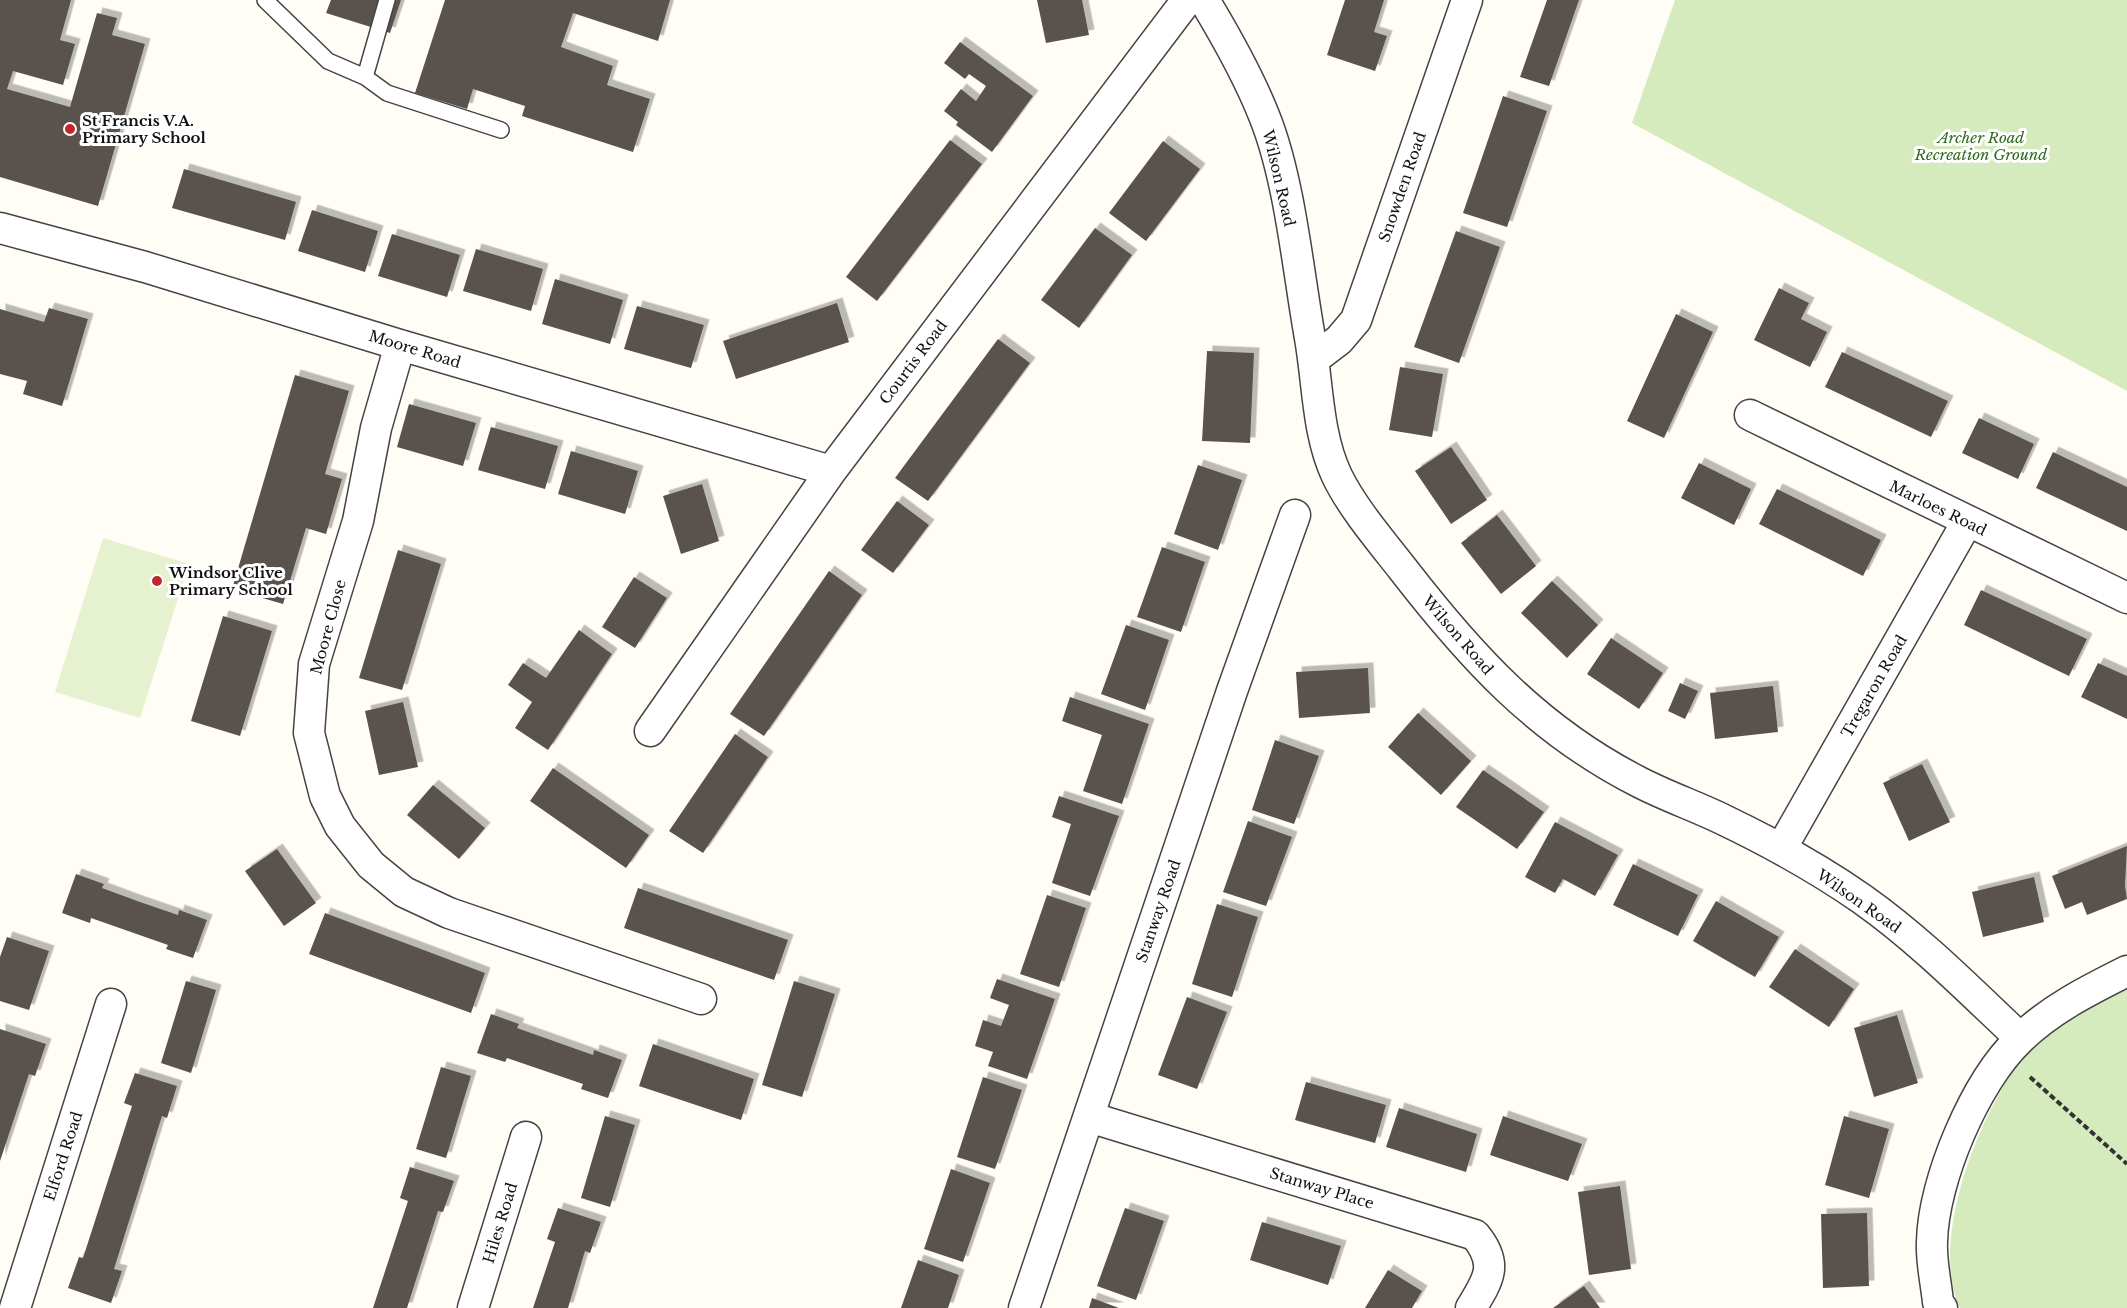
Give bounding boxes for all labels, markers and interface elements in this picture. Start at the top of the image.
place label: St Francis V.A. Primary School [82,111,206,147]
marker: St Francis V.A. Primary School [63,122,77,136]
street label: Wilson Road [1258,127,1299,228]
park label: Archer Road Recreation Ground [1914,128,2047,164]
street label: Snowden Road [1374,129,1430,245]
street label: Courtis Road [875,316,951,408]
street label: Moore Road [367,326,463,372]
street label: Marloes Road [1886,476,1990,540]
place label: Windsor Clive Primary School [168,563,293,599]
marker: Windsor Clive Primary School [150,574,164,588]
street label: Moore Close [306,577,350,677]
street label: Wilson Road [1418,591,1498,678]
street label: Tregaron Road [1837,631,1911,741]
street label: Stanway Road [1132,857,1184,965]
street label: Wilson Road [1812,864,1905,937]
street label: Elford Road [40,1109,86,1203]
street label: Stanway Place [1268,1163,1376,1213]
street label: Hiles Road [479,1180,521,1266]

